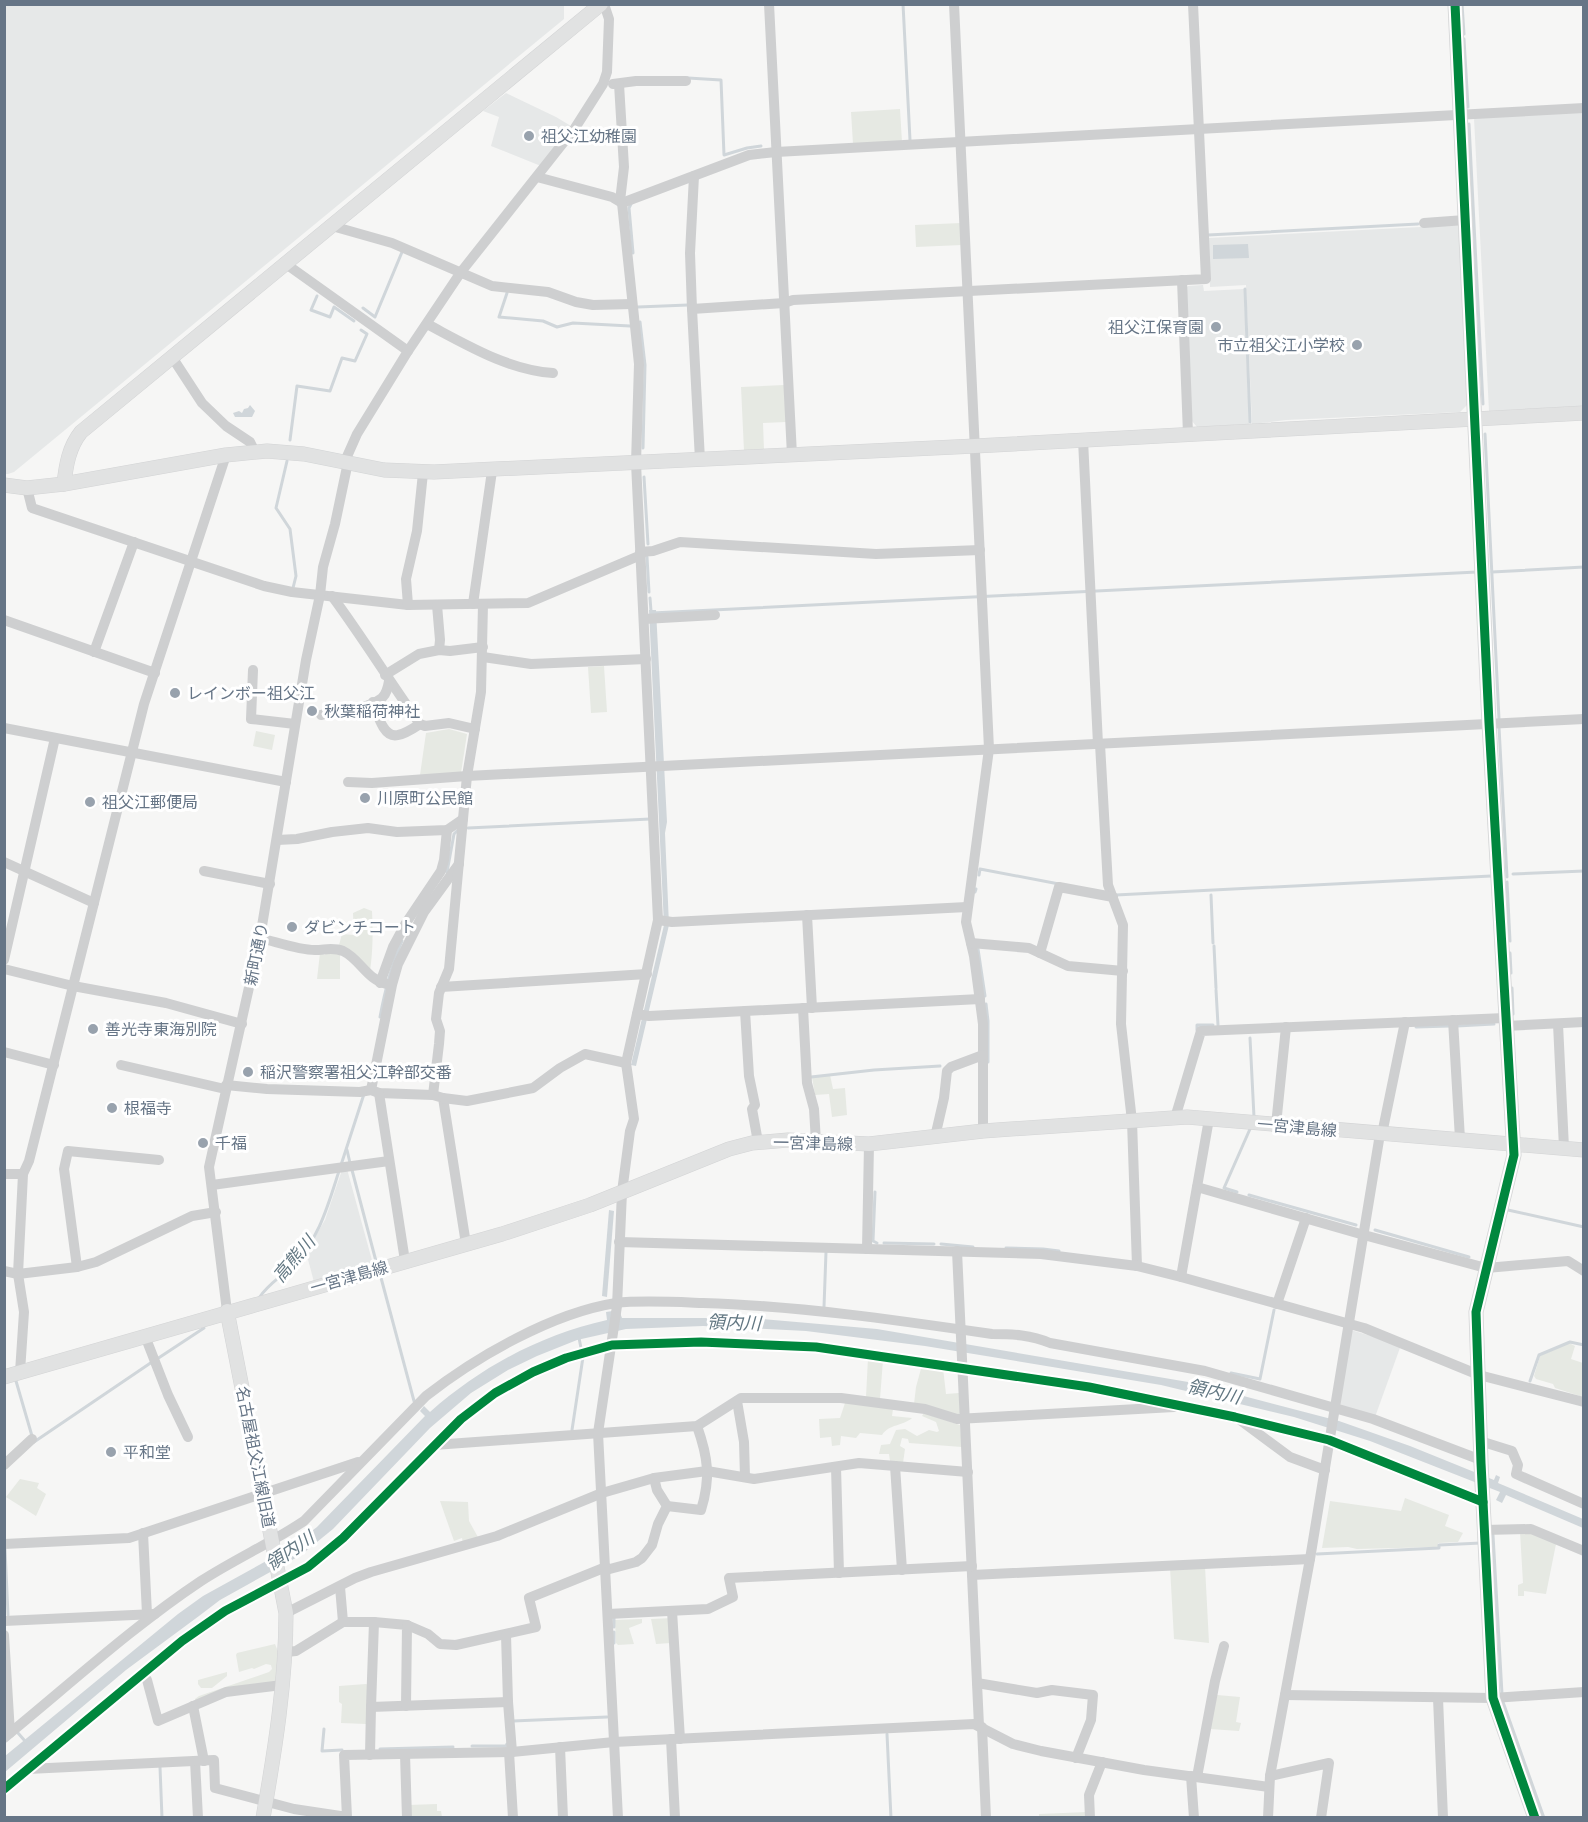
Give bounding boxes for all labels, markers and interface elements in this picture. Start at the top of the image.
place label: 祖父江幼稚園 [541,127,637,146]
marker: 祖父江幼稚園 [522,129,536,143]
place label: 祖父江保育園 [1108,318,1204,337]
marker: 祖父江保育園 [1209,320,1223,334]
place label: 市立祖父江小学校 [1217,336,1345,355]
marker: 市立祖父江小学校 [1350,338,1364,352]
place label: レインボー祖父江 [187,684,315,703]
marker: レインボー祖父江 [168,686,182,700]
place label: 秋葉稲荷神社 [324,702,420,721]
marker: 秋葉稲荷神社 [305,704,319,718]
place label: 川原町公民館 [377,789,473,808]
marker: 川原町公民館 [358,791,372,805]
place label: 祖父江郵便局 [102,793,198,812]
marker: 祖父江郵便局 [83,795,97,809]
place label: ダビンチコート [304,918,416,937]
marker: ダビンチコート [285,920,299,934]
street label: 新町通り [241,921,272,987]
place label: 善光寺東海別院 [105,1020,217,1039]
marker: 善光寺東海別院 [86,1022,100,1036]
place label: 稲沢警察署祖父江幹部交番 [260,1063,452,1082]
marker: 稲沢警察署祖父江幹部交番 [241,1065,255,1079]
place label: 根福寺 [124,1099,172,1118]
marker: 根福寺 [105,1101,119,1115]
street label: 一宮津島線 [1256,1115,1338,1140]
street label: 一宮津島線 [773,1133,853,1154]
place label: 千福 [215,1134,247,1153]
marker: 千福 [196,1136,210,1150]
water label: 高熊川 [268,1230,320,1286]
street label: 一宮津島線 [308,1257,390,1298]
water label: 領内川 [707,1311,763,1334]
water label: 領内川 [1185,1375,1245,1408]
street label: 名古屋祖父江線旧道 [232,1385,279,1530]
place label: 平和堂 [123,1443,171,1462]
marker: 平和堂 [104,1445,118,1459]
water label: 領内川 [261,1526,320,1574]

